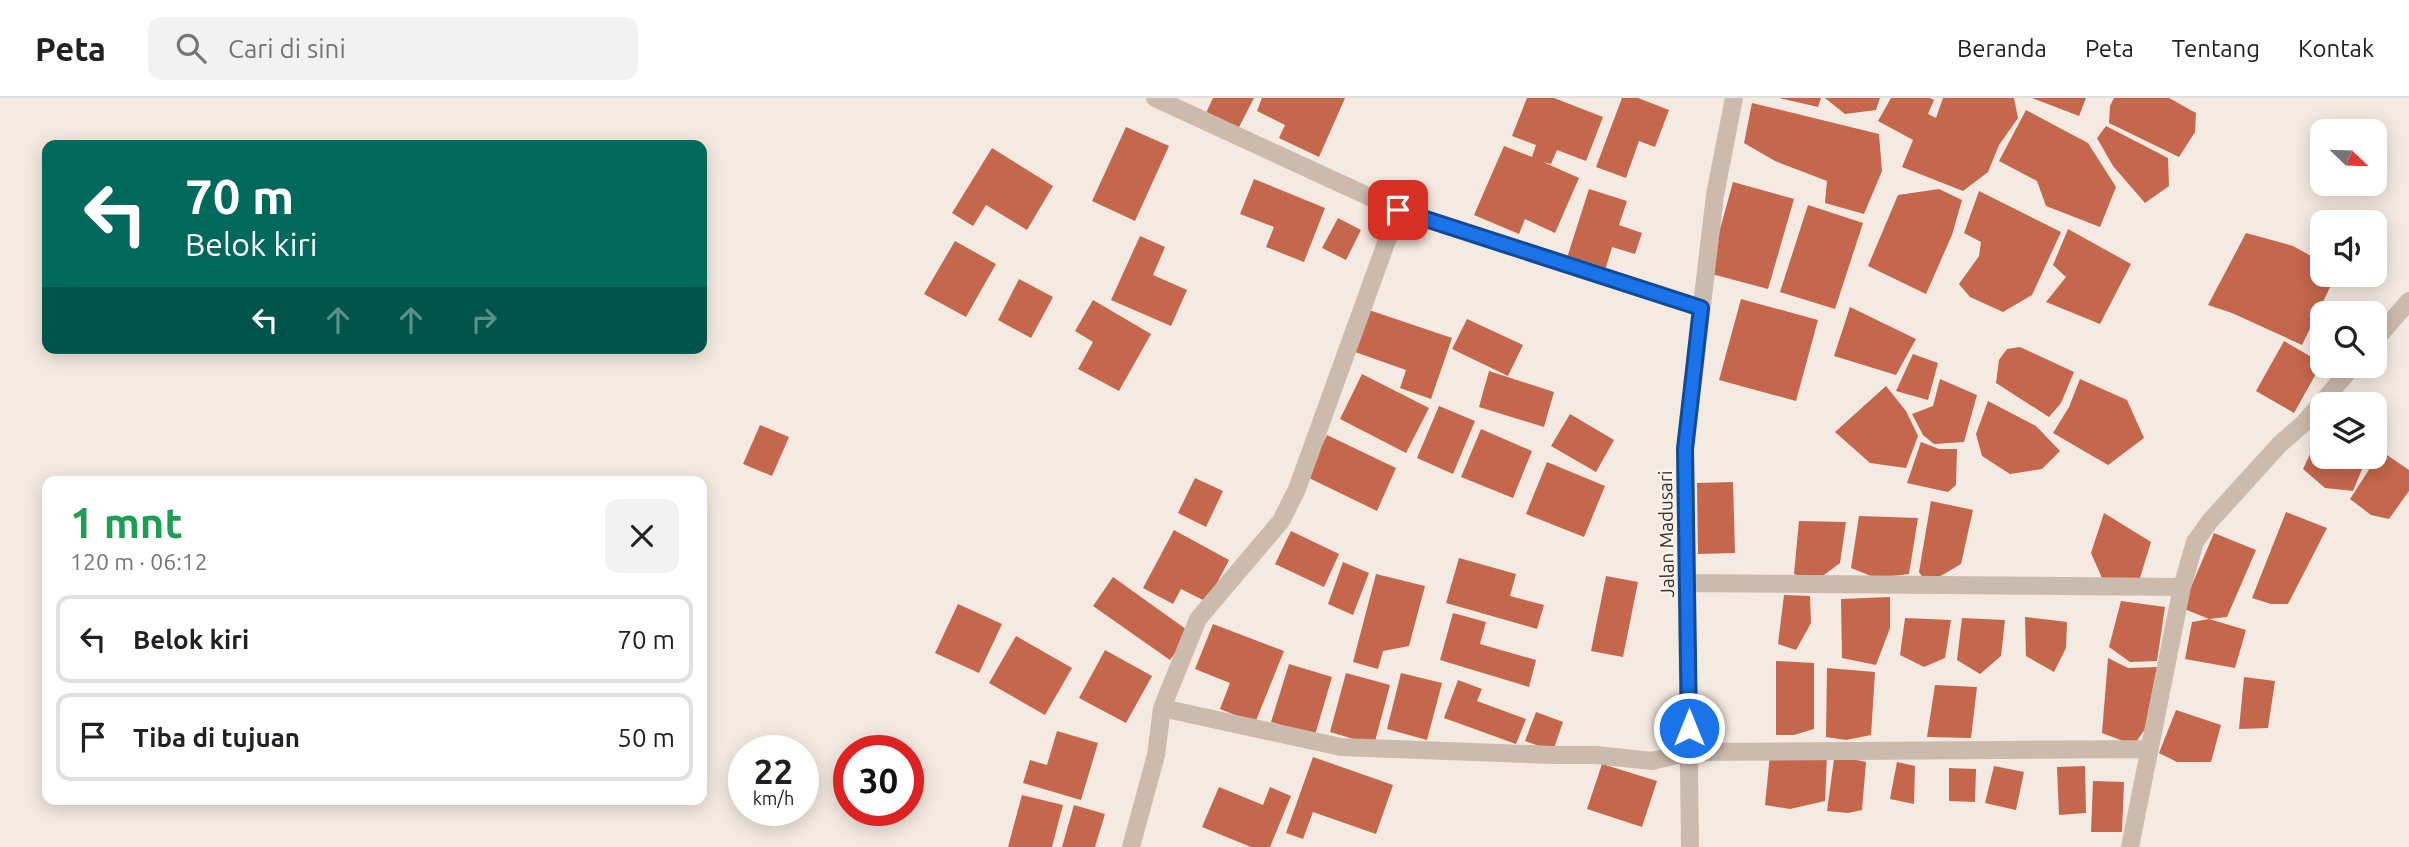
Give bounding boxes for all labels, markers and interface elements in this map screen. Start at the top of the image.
search box [148,17,638,80]
icon: search [172,29,210,67]
text: Peta [35,30,106,67]
text: Cari di sini [228,34,346,63]
text: Beranda [1957,35,2047,62]
text: Peta [2085,35,2134,62]
text: Tentang [2172,35,2260,62]
text: Kontak [2298,35,2374,62]
north arrow [2310,119,2387,196]
map controls [2310,119,2387,469]
icon: left [70,168,161,259]
text: 70 m [185,168,294,223]
pin [1368,180,1428,240]
icon: arrive [1379,191,1417,229]
button: sound [2310,210,2387,287]
text: Belok kiri [185,226,317,262]
icon: left [246,301,284,339]
icon: ahead [319,301,357,339]
icon: ahead [392,301,430,339]
icon: right [465,301,503,339]
button: search [2310,301,2387,378]
button: layers [2310,392,2387,469]
street label: Jalan Madusari [1654,470,1678,598]
text: 1 mnt [70,499,183,546]
button: close [605,499,679,573]
text: 120 m · 06:12 [70,549,208,574]
icon: left [74,620,112,658]
text: Belok kiri [133,625,249,654]
text: 70 m [617,625,675,654]
position arrow [1652,691,1726,765]
icon: arrive [74,718,112,756]
text: Tiba di tujuan [133,723,300,752]
text: 50 m [617,723,675,752]
speed limit sign: 30 [833,735,924,826]
text: 22 [754,751,793,791]
text: km/h [753,788,794,808]

